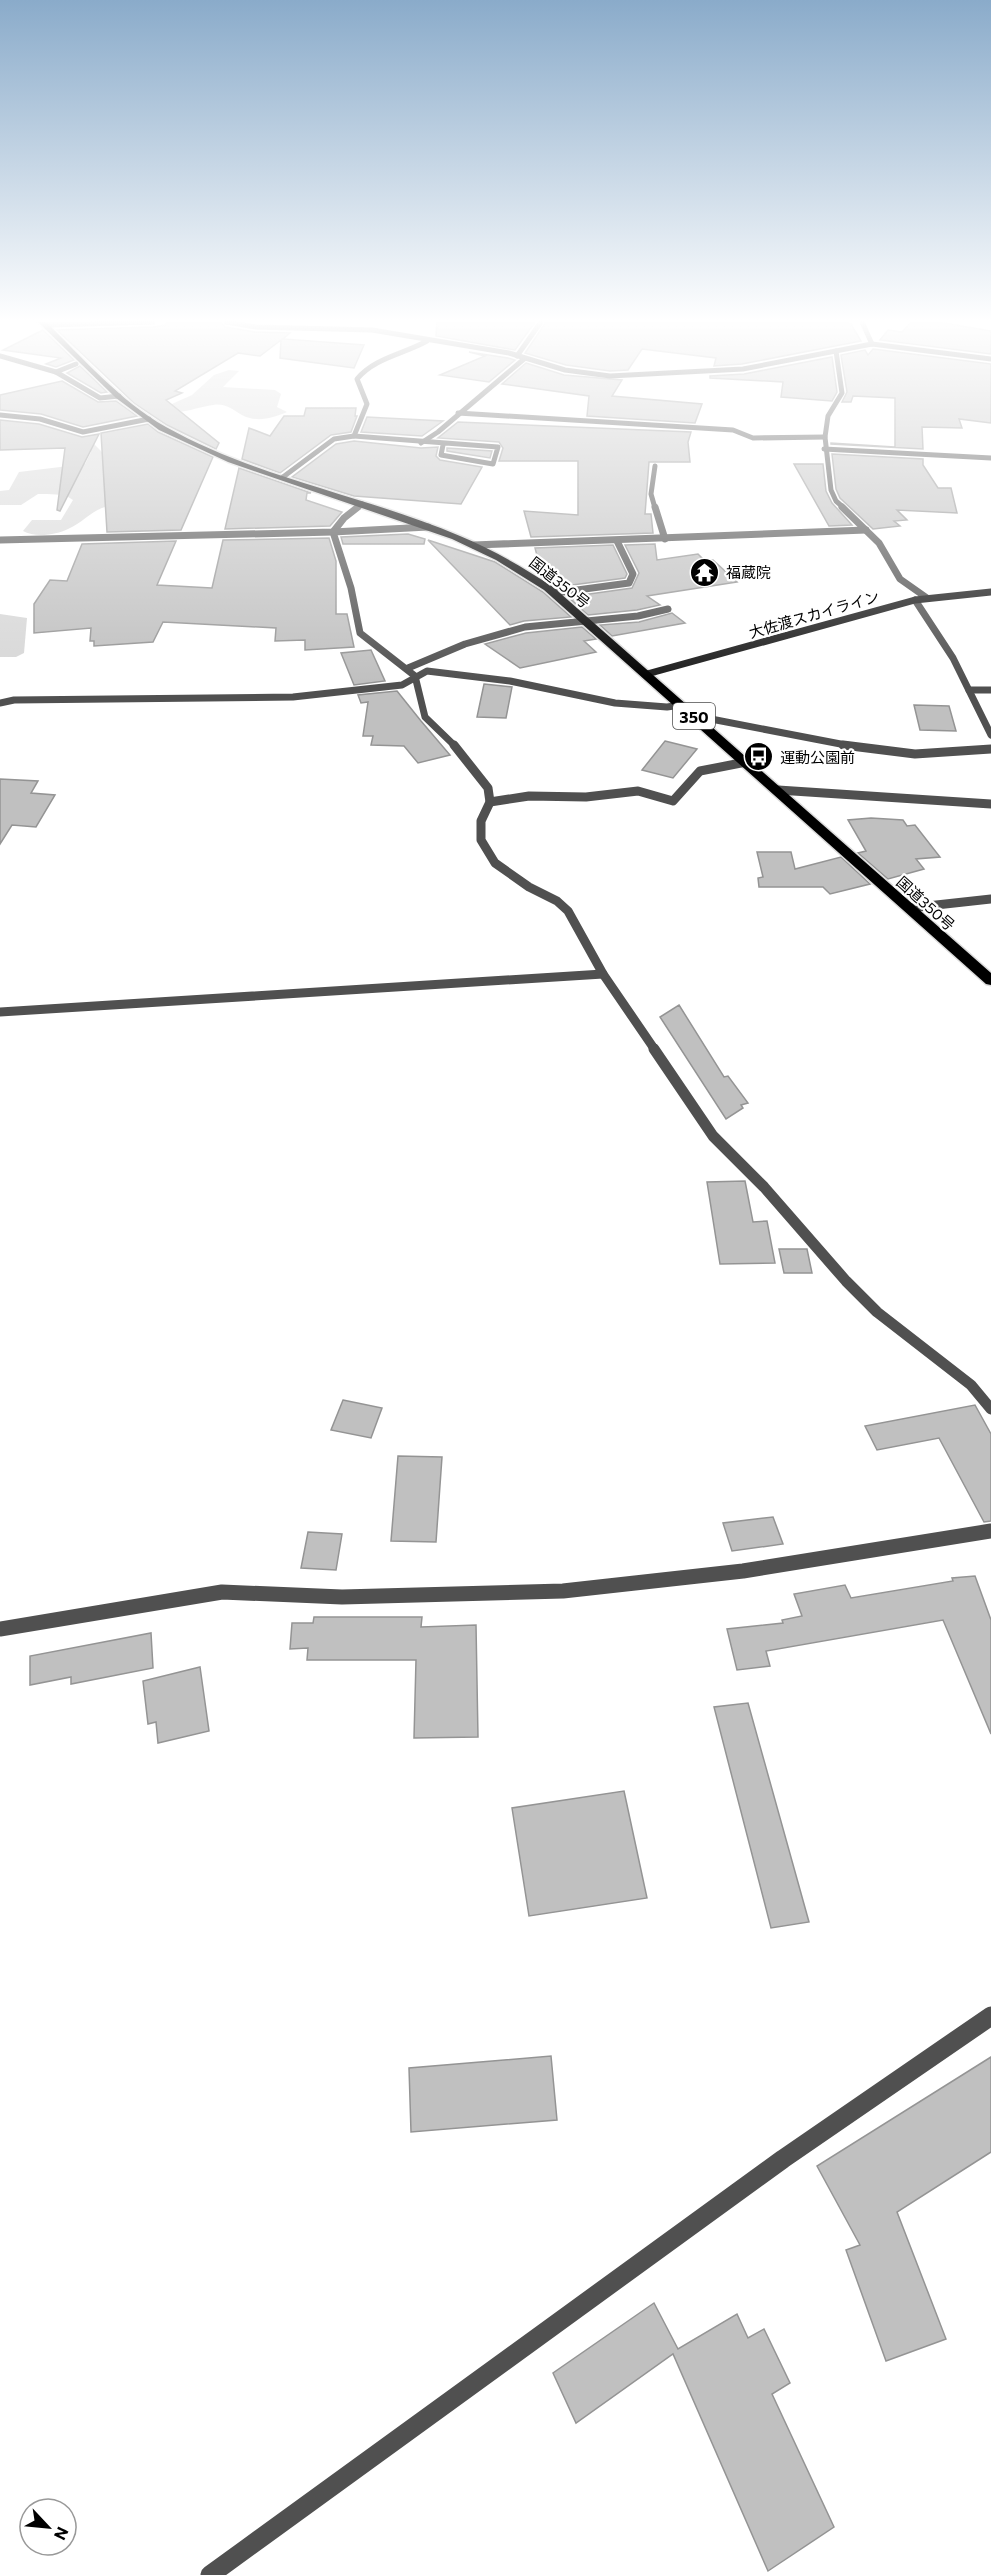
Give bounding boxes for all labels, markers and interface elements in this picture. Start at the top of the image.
street label: 国道350号 [526,553,594,611]
temple icon: 福蔵院 [689,556,721,588]
place label: 福蔵院 [726,563,771,581]
street label: 大佐渡スカイライン [747,587,881,641]
road number: 350 [673,703,715,729]
bus stop icon: 運動公園前 [743,741,775,773]
place label: 運動公園前 [780,748,855,766]
street label: 国道350号 [893,872,959,934]
north arrow [18,2497,78,2557]
text: N [51,2524,73,2543]

